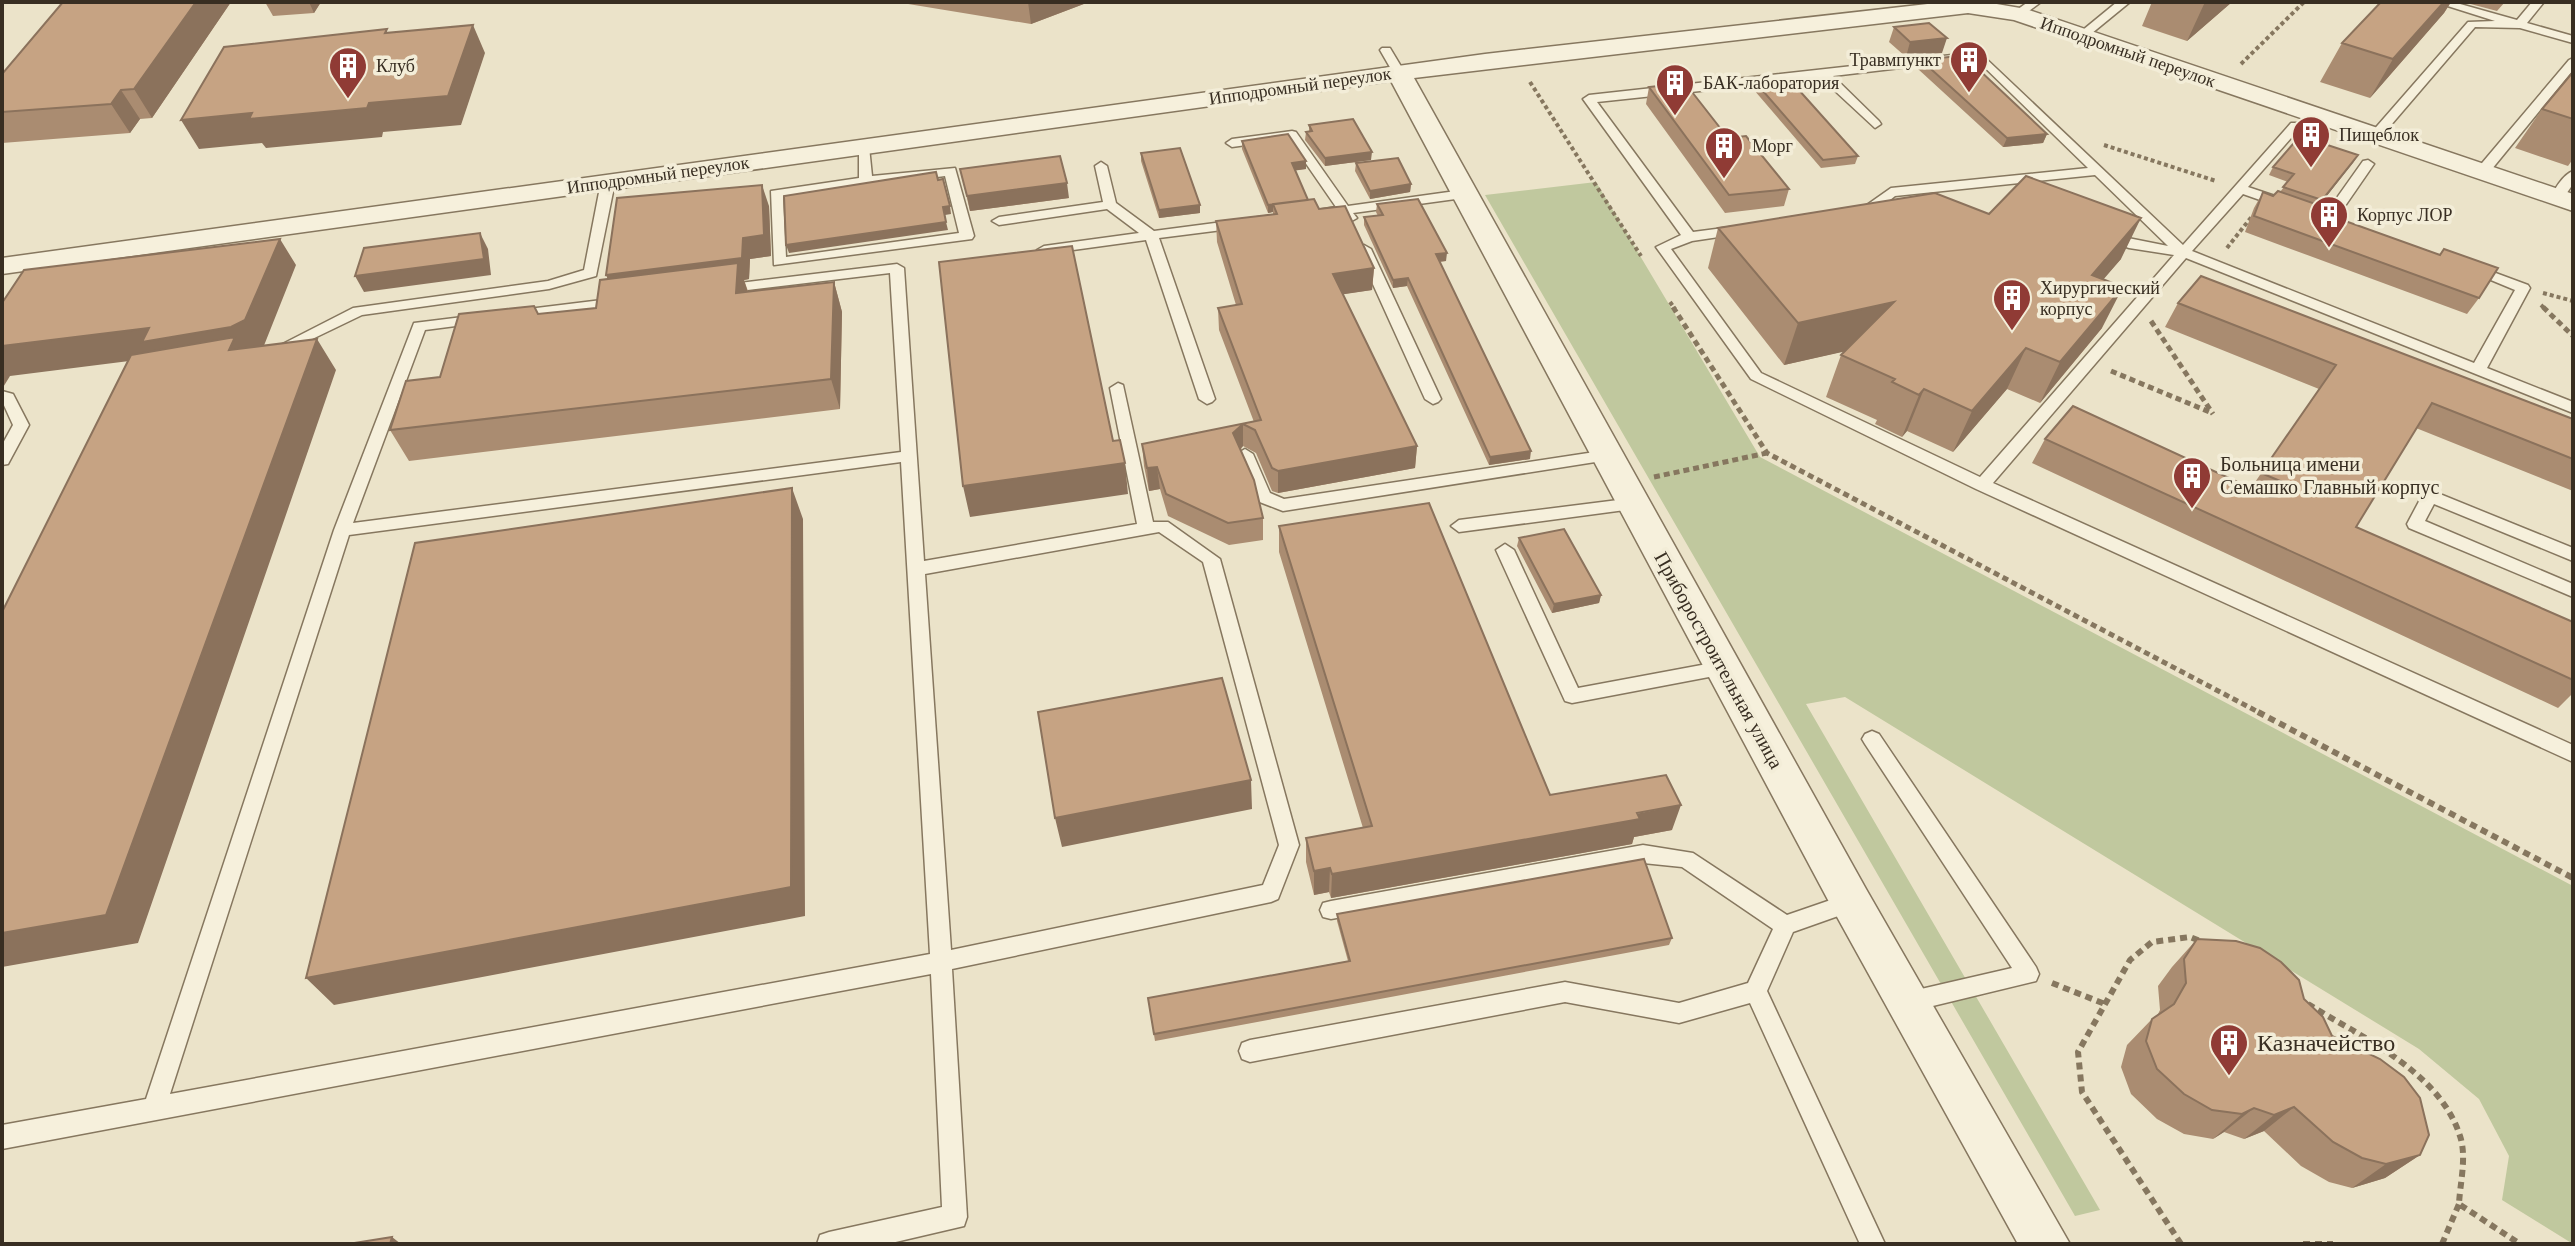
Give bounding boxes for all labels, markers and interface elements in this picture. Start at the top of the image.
street label: Ипподромный переулок [2038,13,2218,91]
building icon: Травмпункт [1948,39,1990,94]
building icon: Клуб [327,45,369,100]
place label: Травмпункт [1849,50,1941,70]
place label: Клуб [376,56,415,76]
building icon: БАК-лаборатория [1654,62,1696,117]
street label: Ипподромный переулок [1208,63,1393,109]
place label: БАК-лаборатория [1703,73,1839,93]
building icon: Пищеблок [2290,114,2332,169]
building icon: Морг [1703,125,1745,180]
place label: Пищеблок [2339,125,2419,145]
place label: Морг [1752,136,1793,156]
street label: Ипподромный переулок [566,152,751,198]
building icon: Корпус ЛОР [2308,194,2350,249]
place label: Корпус ЛОР [2357,205,2452,225]
building icon: Хирургический корпус [1991,277,2033,332]
place label: Хирургический корпус [2040,278,2160,319]
place label: Больница имени Семашко Главный корпус [2220,453,2440,499]
building icon: Больница имени Семашко Главный корпус [2171,455,2213,510]
street label: Приборостроительная улица [1649,548,1788,773]
building icon: Казначейство [2208,1022,2250,1077]
place label: Казначейство [2257,1030,2395,1056]

